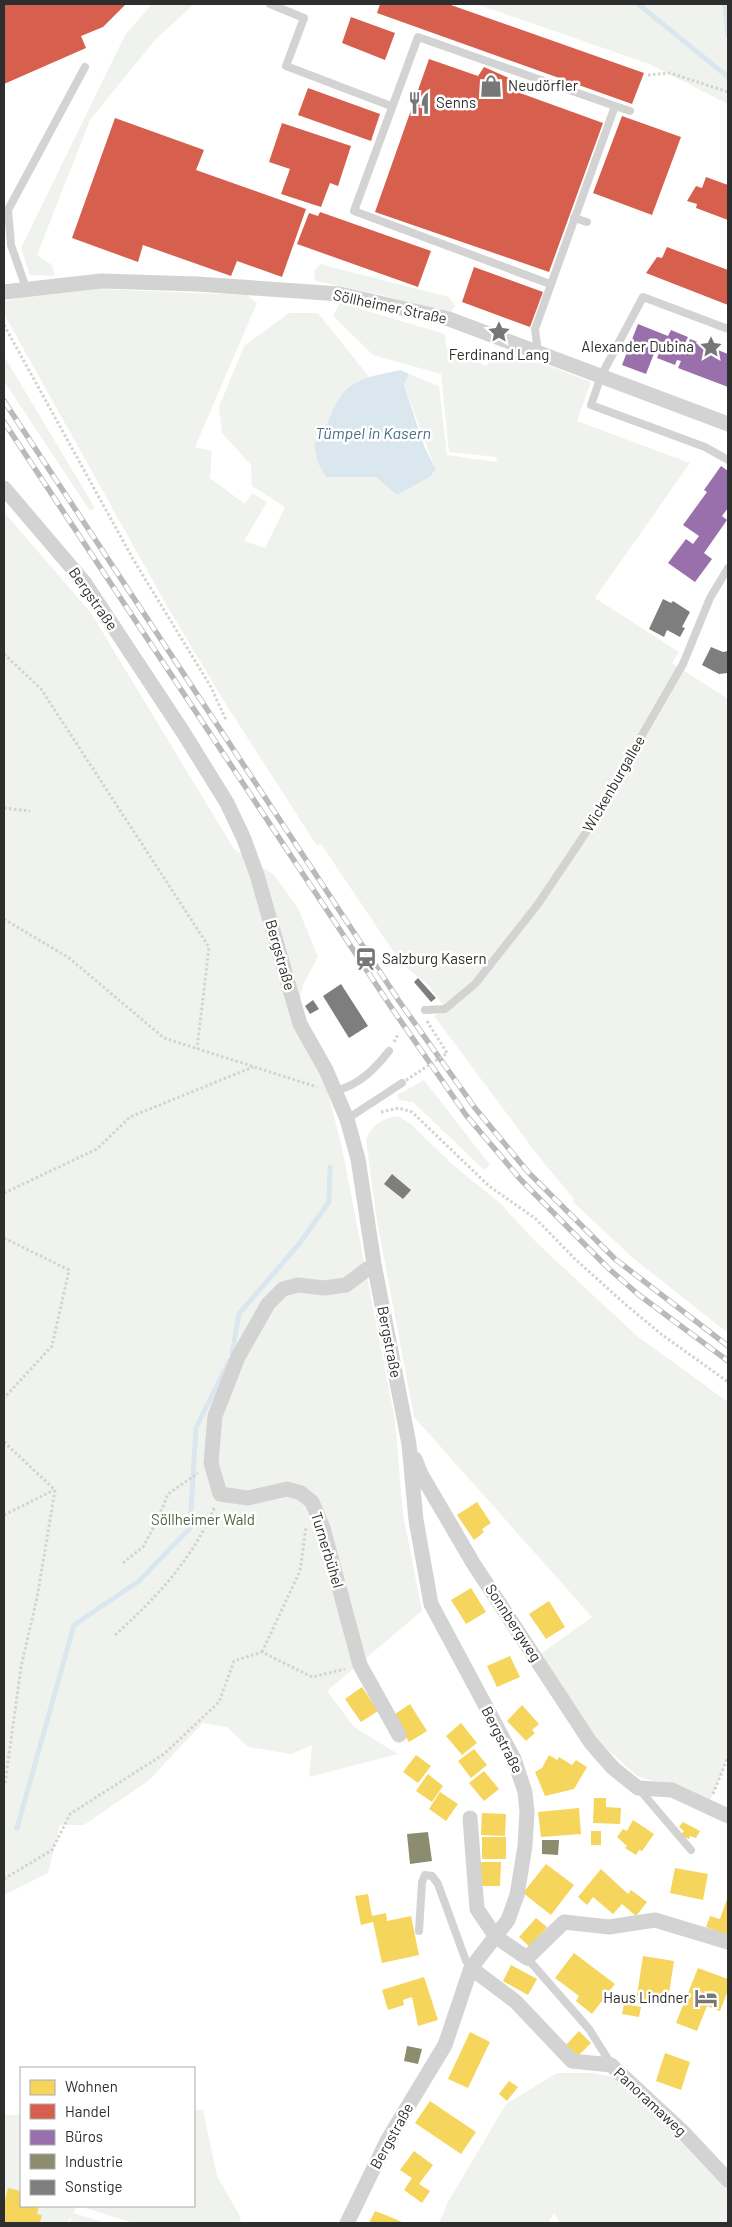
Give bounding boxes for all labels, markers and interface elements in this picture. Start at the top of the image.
shop icon: Neudörfler [478,73,504,99]
place label: Neudörfler [508,76,579,94]
restaurant icon: Senns [406,90,432,116]
place label: Senns [436,93,476,111]
street label: Söllheimer Straße [332,285,449,327]
place icon: Ferdinand Lang [486,319,512,345]
place icon: Alexander Dubina [698,334,724,360]
place label: Alexander Dubina [581,337,694,355]
place label: Ferdinand Lang [449,345,549,363]
water label: Tümpel in Kasern [315,423,431,442]
street label: Bergstraße [66,563,122,633]
street label: Wickenburgallee [578,732,648,835]
street label: Bergstraße [262,917,300,992]
station icon: Salzburg Kasern [353,946,379,972]
place label: Salzburg Kasern [382,949,487,967]
street label: Bergstraße [374,1304,406,1379]
park label: Söllheimer Wald [151,1510,255,1528]
street label: Turnerbühel [308,1510,348,1590]
street label: Sonnbergweg [482,1580,546,1665]
street label: Bergstraße [478,1703,527,1776]
hotel icon: Haus Lindner [693,1985,719,2011]
place label: Haus Lindner [603,1988,690,2006]
street label: Panoramaweg [611,2063,691,2139]
legend [20,2067,195,2207]
text: Wohnen [65,2077,118,2095]
street label: Bergstraße [366,2099,417,2172]
text: Handel [65,2102,110,2120]
text: Büros [65,2127,103,2145]
text: Industrie [65,2152,123,2170]
text: Sonstige [65,2177,123,2195]

